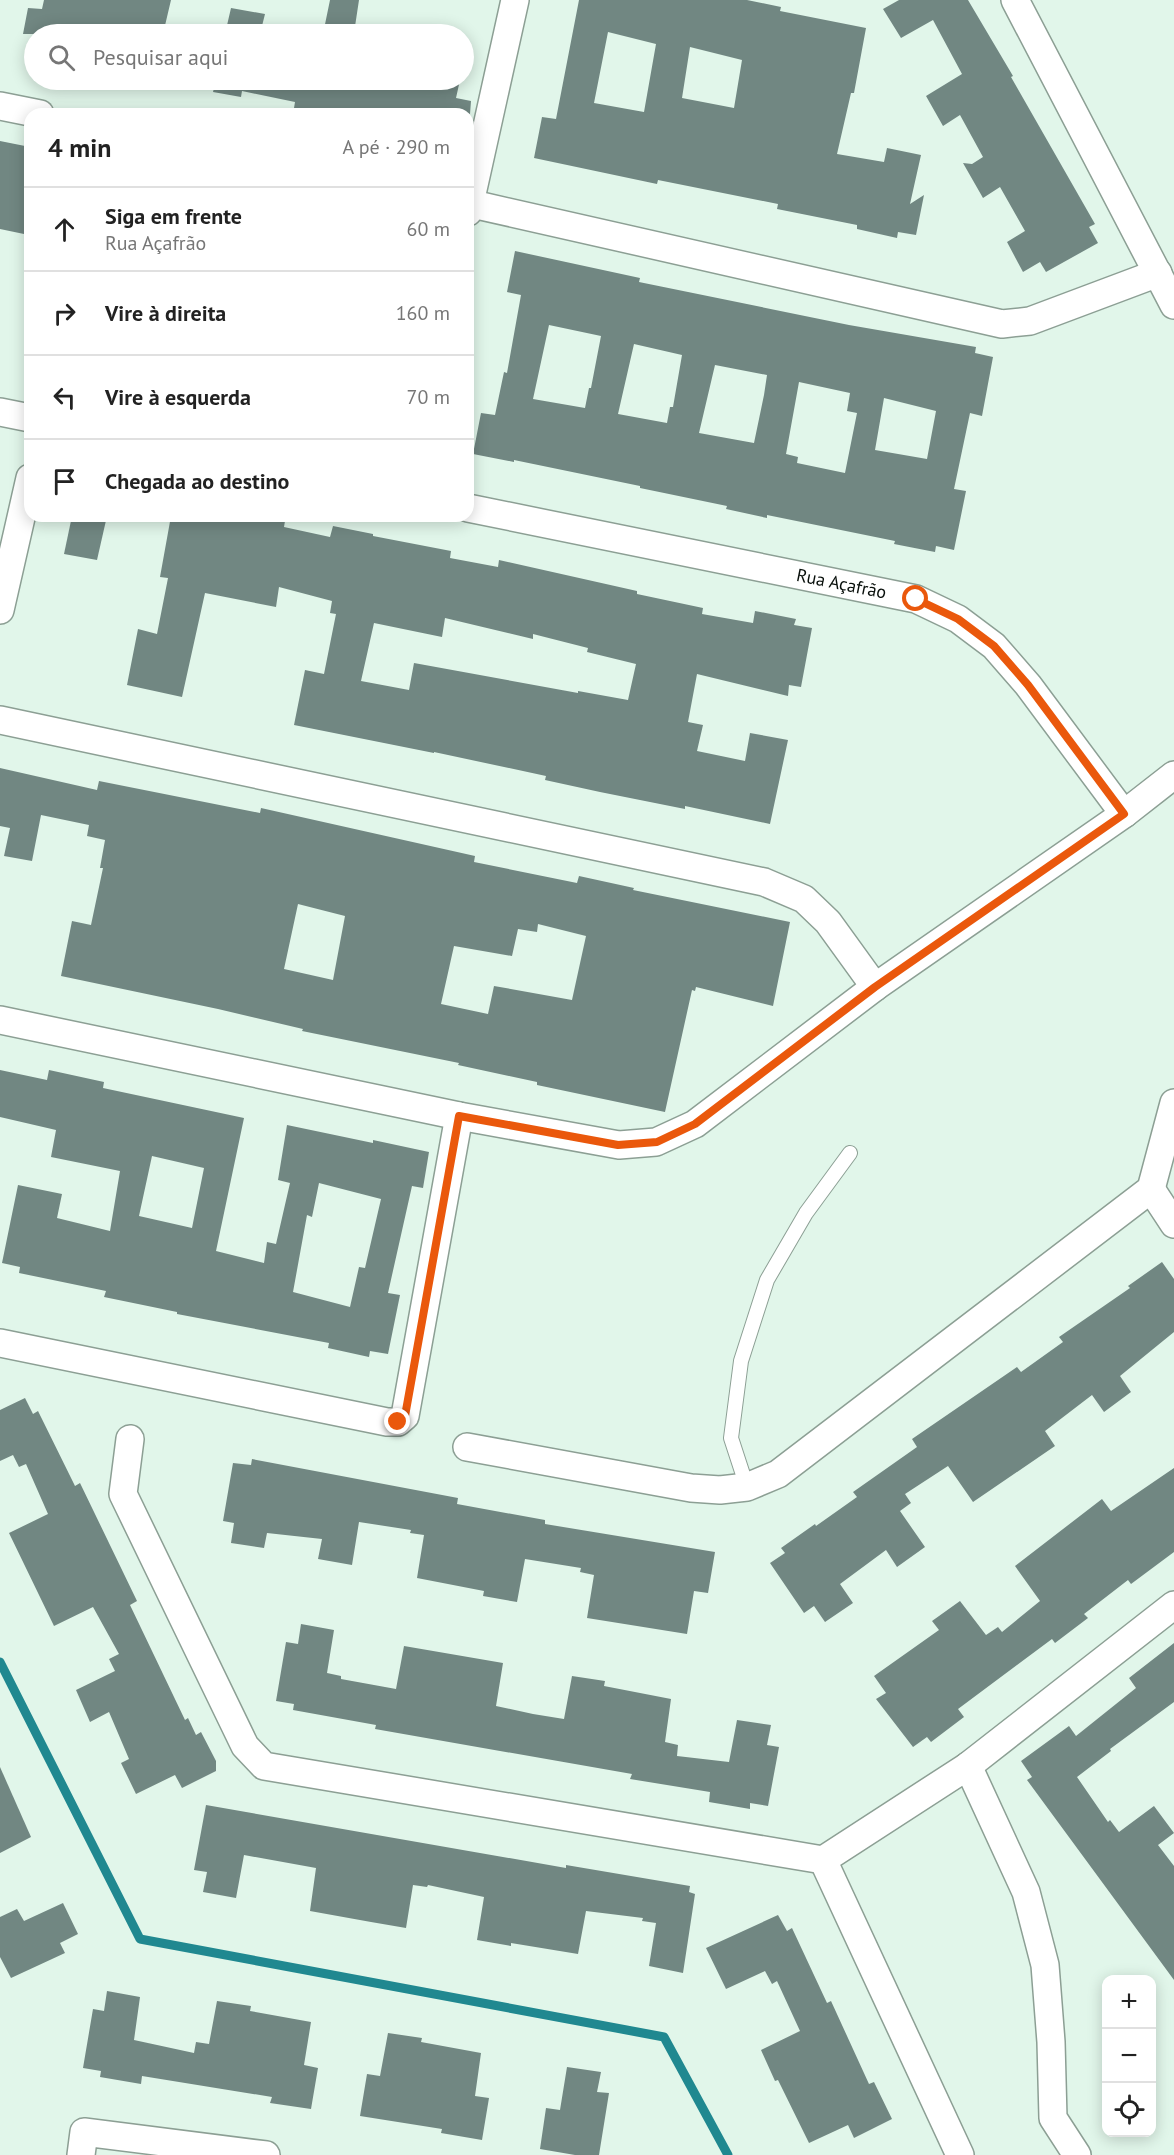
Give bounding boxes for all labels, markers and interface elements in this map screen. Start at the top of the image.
search box [24,24,474,90]
icon: search [45,41,78,74]
text: Pesquisar aqui [93,43,229,71]
text: 4 min [48,131,111,164]
text: A pé · 290 m [343,134,450,160]
text: Siga em frente [105,202,242,230]
icon: ahead [48,213,81,246]
text: 60 m [407,216,450,242]
text: Rua Açafrão [105,230,206,256]
icon: right [48,297,81,330]
text: Vire à direita [105,299,226,327]
text: 160 m [396,300,450,326]
icon: left [48,381,81,414]
text: Vire à esquerda [105,383,251,411]
text: 70 m [407,384,450,410]
icon: arrive [48,465,81,498]
text: Chegada ao destino [105,467,289,495]
street label: Rua Açafrão [794,563,888,604]
route start [902,585,928,611]
route end [384,1408,410,1434]
map controls [1102,1975,1156,2137]
button: + [1102,1975,1156,2029]
button: − [1102,2029,1156,2083]
button: locate [1102,2083,1156,2137]

